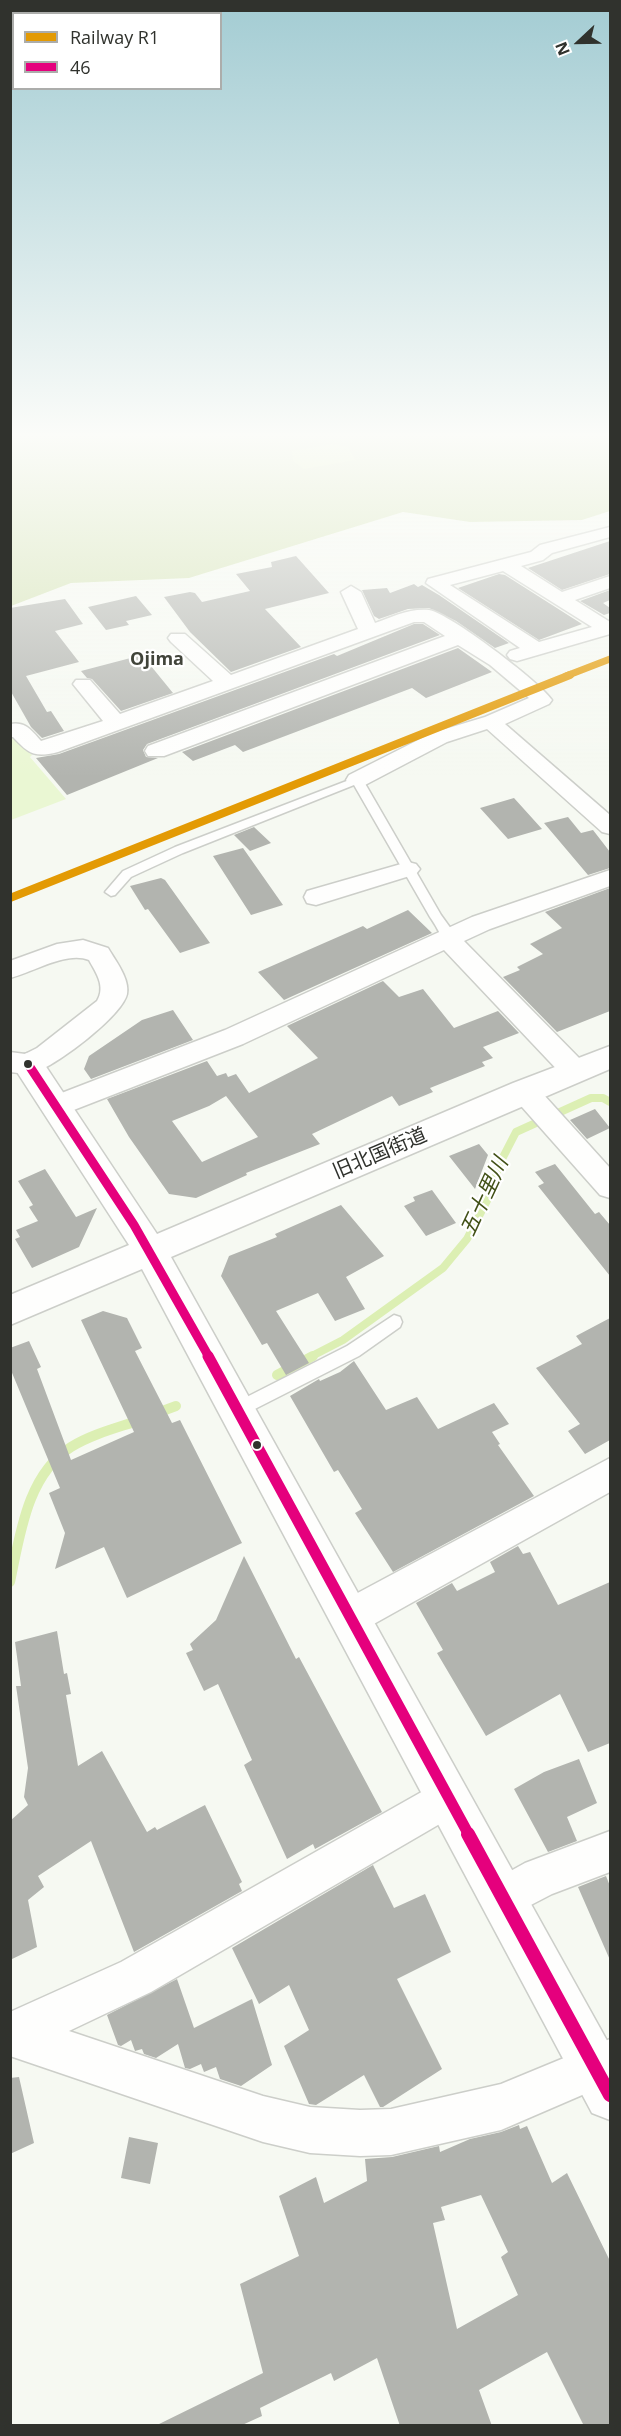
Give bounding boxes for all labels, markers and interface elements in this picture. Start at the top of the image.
legend [12,12,222,90]
north arrow [549,12,609,72]
text: Railway R1 [70,25,159,49]
text: N [550,39,575,59]
text: 46 [70,55,91,79]
district label: Ojima [130,649,184,671]
unlabelled marker [22,1058,34,1070]
street label: 旧北国街道 [329,1123,431,1185]
water label: 五十里川 [456,1154,514,1240]
unlabelled marker [251,1439,263,1451]

